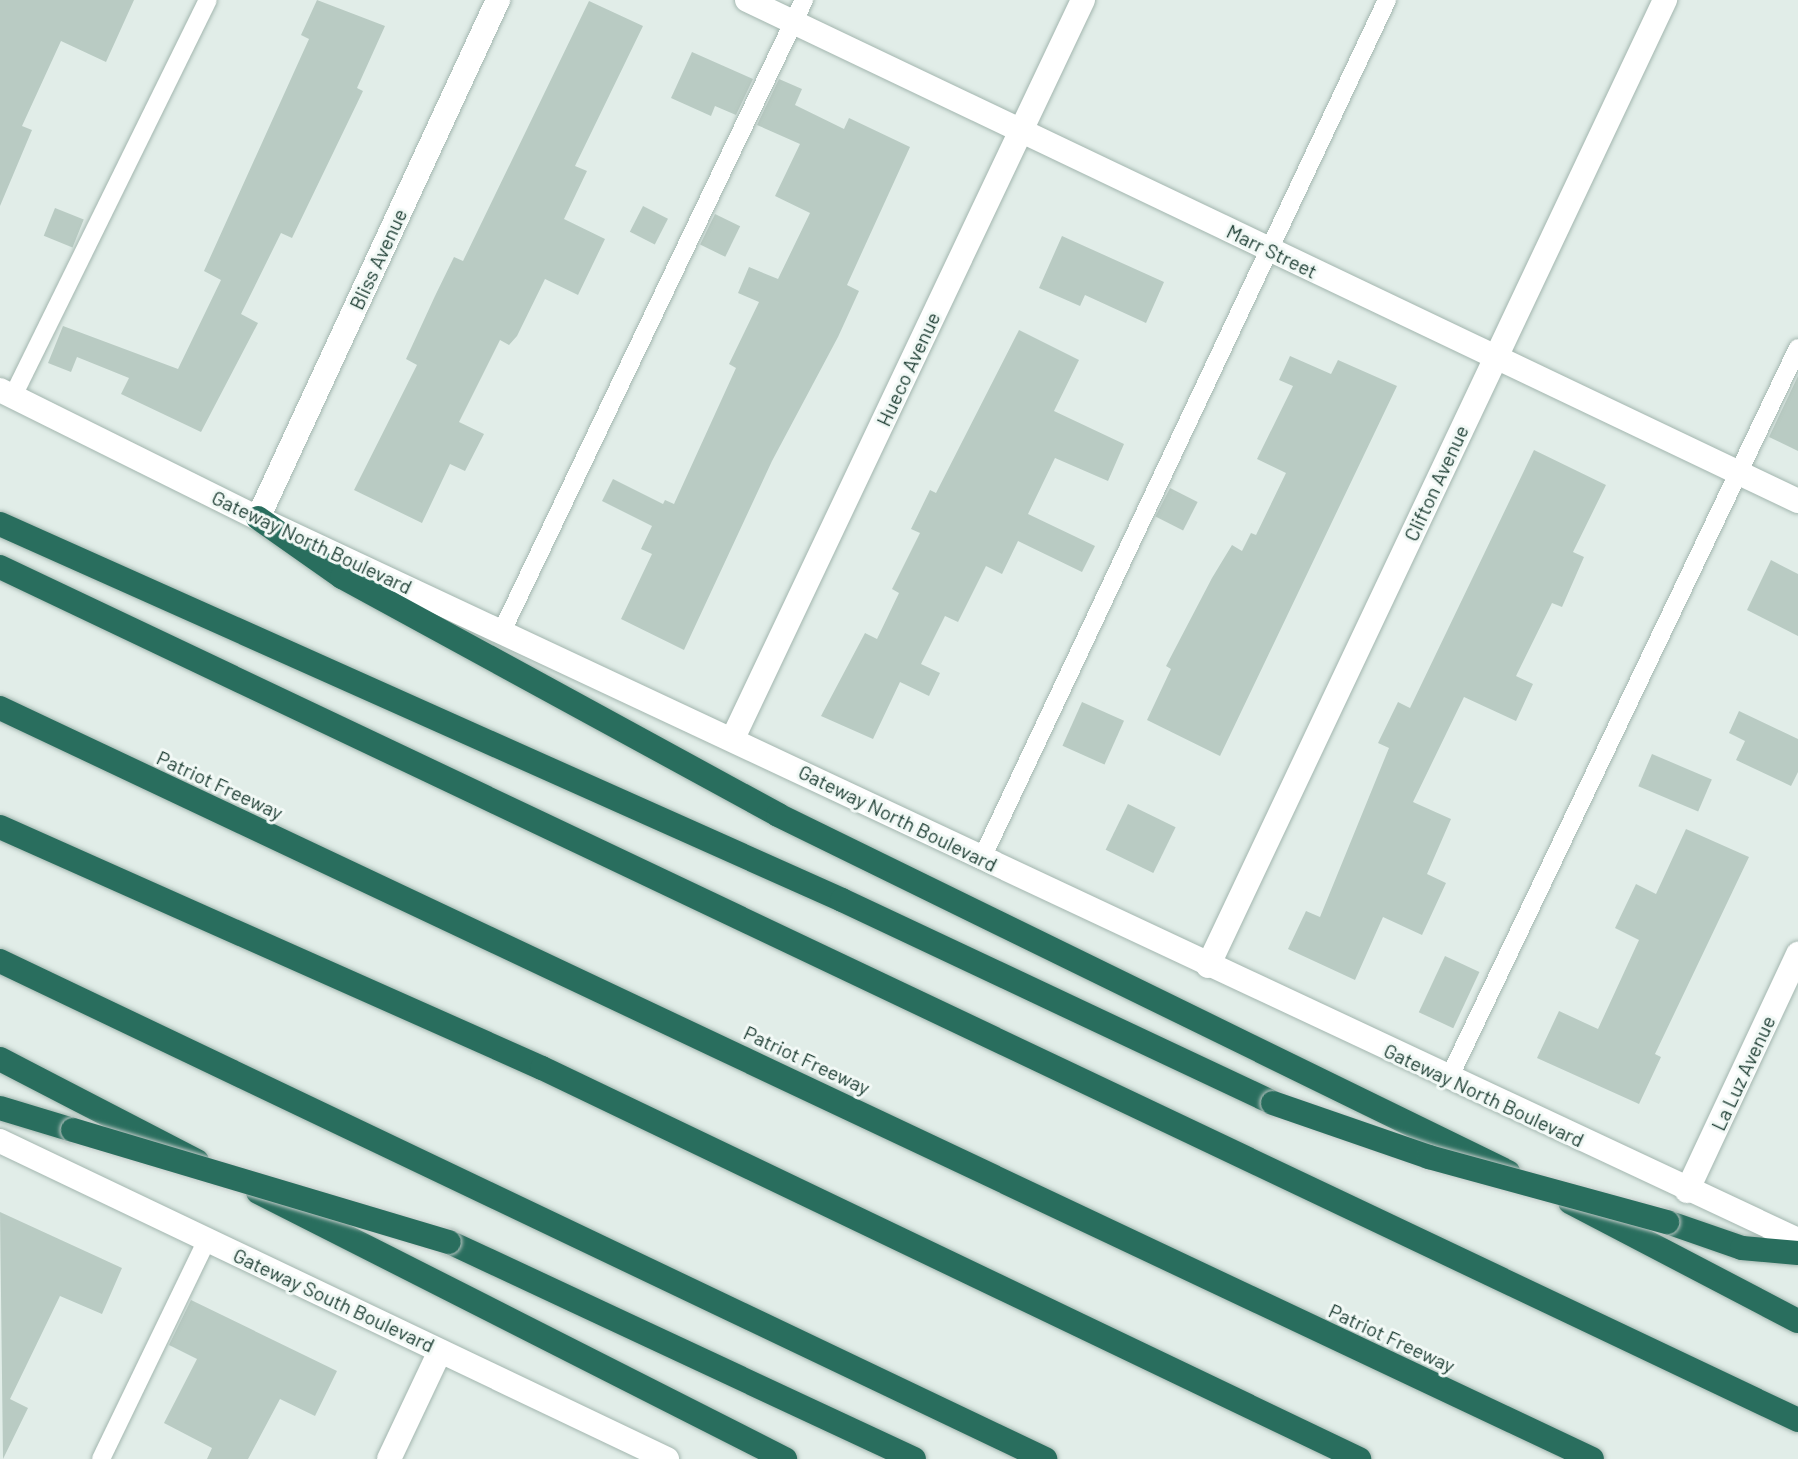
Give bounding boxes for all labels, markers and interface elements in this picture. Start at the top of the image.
street label: Bliss Avenue [344,205,412,313]
street label: Marr Street [1223,219,1321,283]
street label: Hueco Avenue [871,308,945,430]
street label: Clifton Avenue [1399,421,1473,545]
street label: Gateway North Boulevard [208,485,416,599]
street label: Patriot Freeway [153,745,287,825]
street label: Gateway North Boulevard [795,759,1001,877]
street label: La Luz Avenue [1706,1012,1780,1134]
street label: Patriot Freeway [740,1020,874,1100]
street label: Gateway North Boulevard [1380,1038,1588,1152]
street label: Gateway South Boulevard [230,1243,438,1357]
street label: Patriot Freeway [1325,1298,1459,1378]

